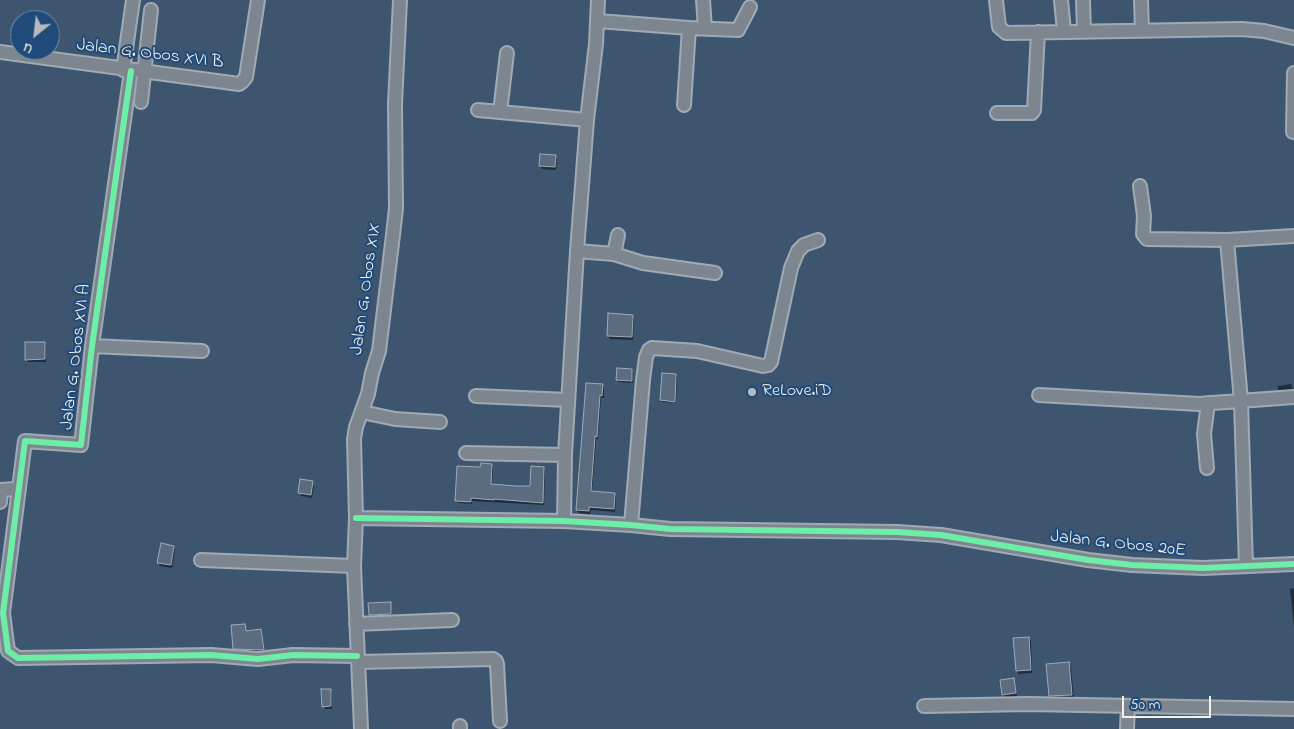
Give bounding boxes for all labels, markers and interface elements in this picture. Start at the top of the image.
north arrow [10,10,60,60]
street label: Jalan G. Obos XVI B [75,35,225,75]
text: U [19,36,37,59]
street label: Jalan G. Obos XIX [347,221,387,357]
street label: Jalan G. Obos XVI A [57,283,97,431]
place label: ReLove.iD [762,381,832,403]
marker: ReLove.iD [746,386,758,398]
street label: Jalan G. Obos 20E [1049,527,1187,563]
scale bar [1124,686,1213,718]
text: 50 m [1130,694,1160,716]

